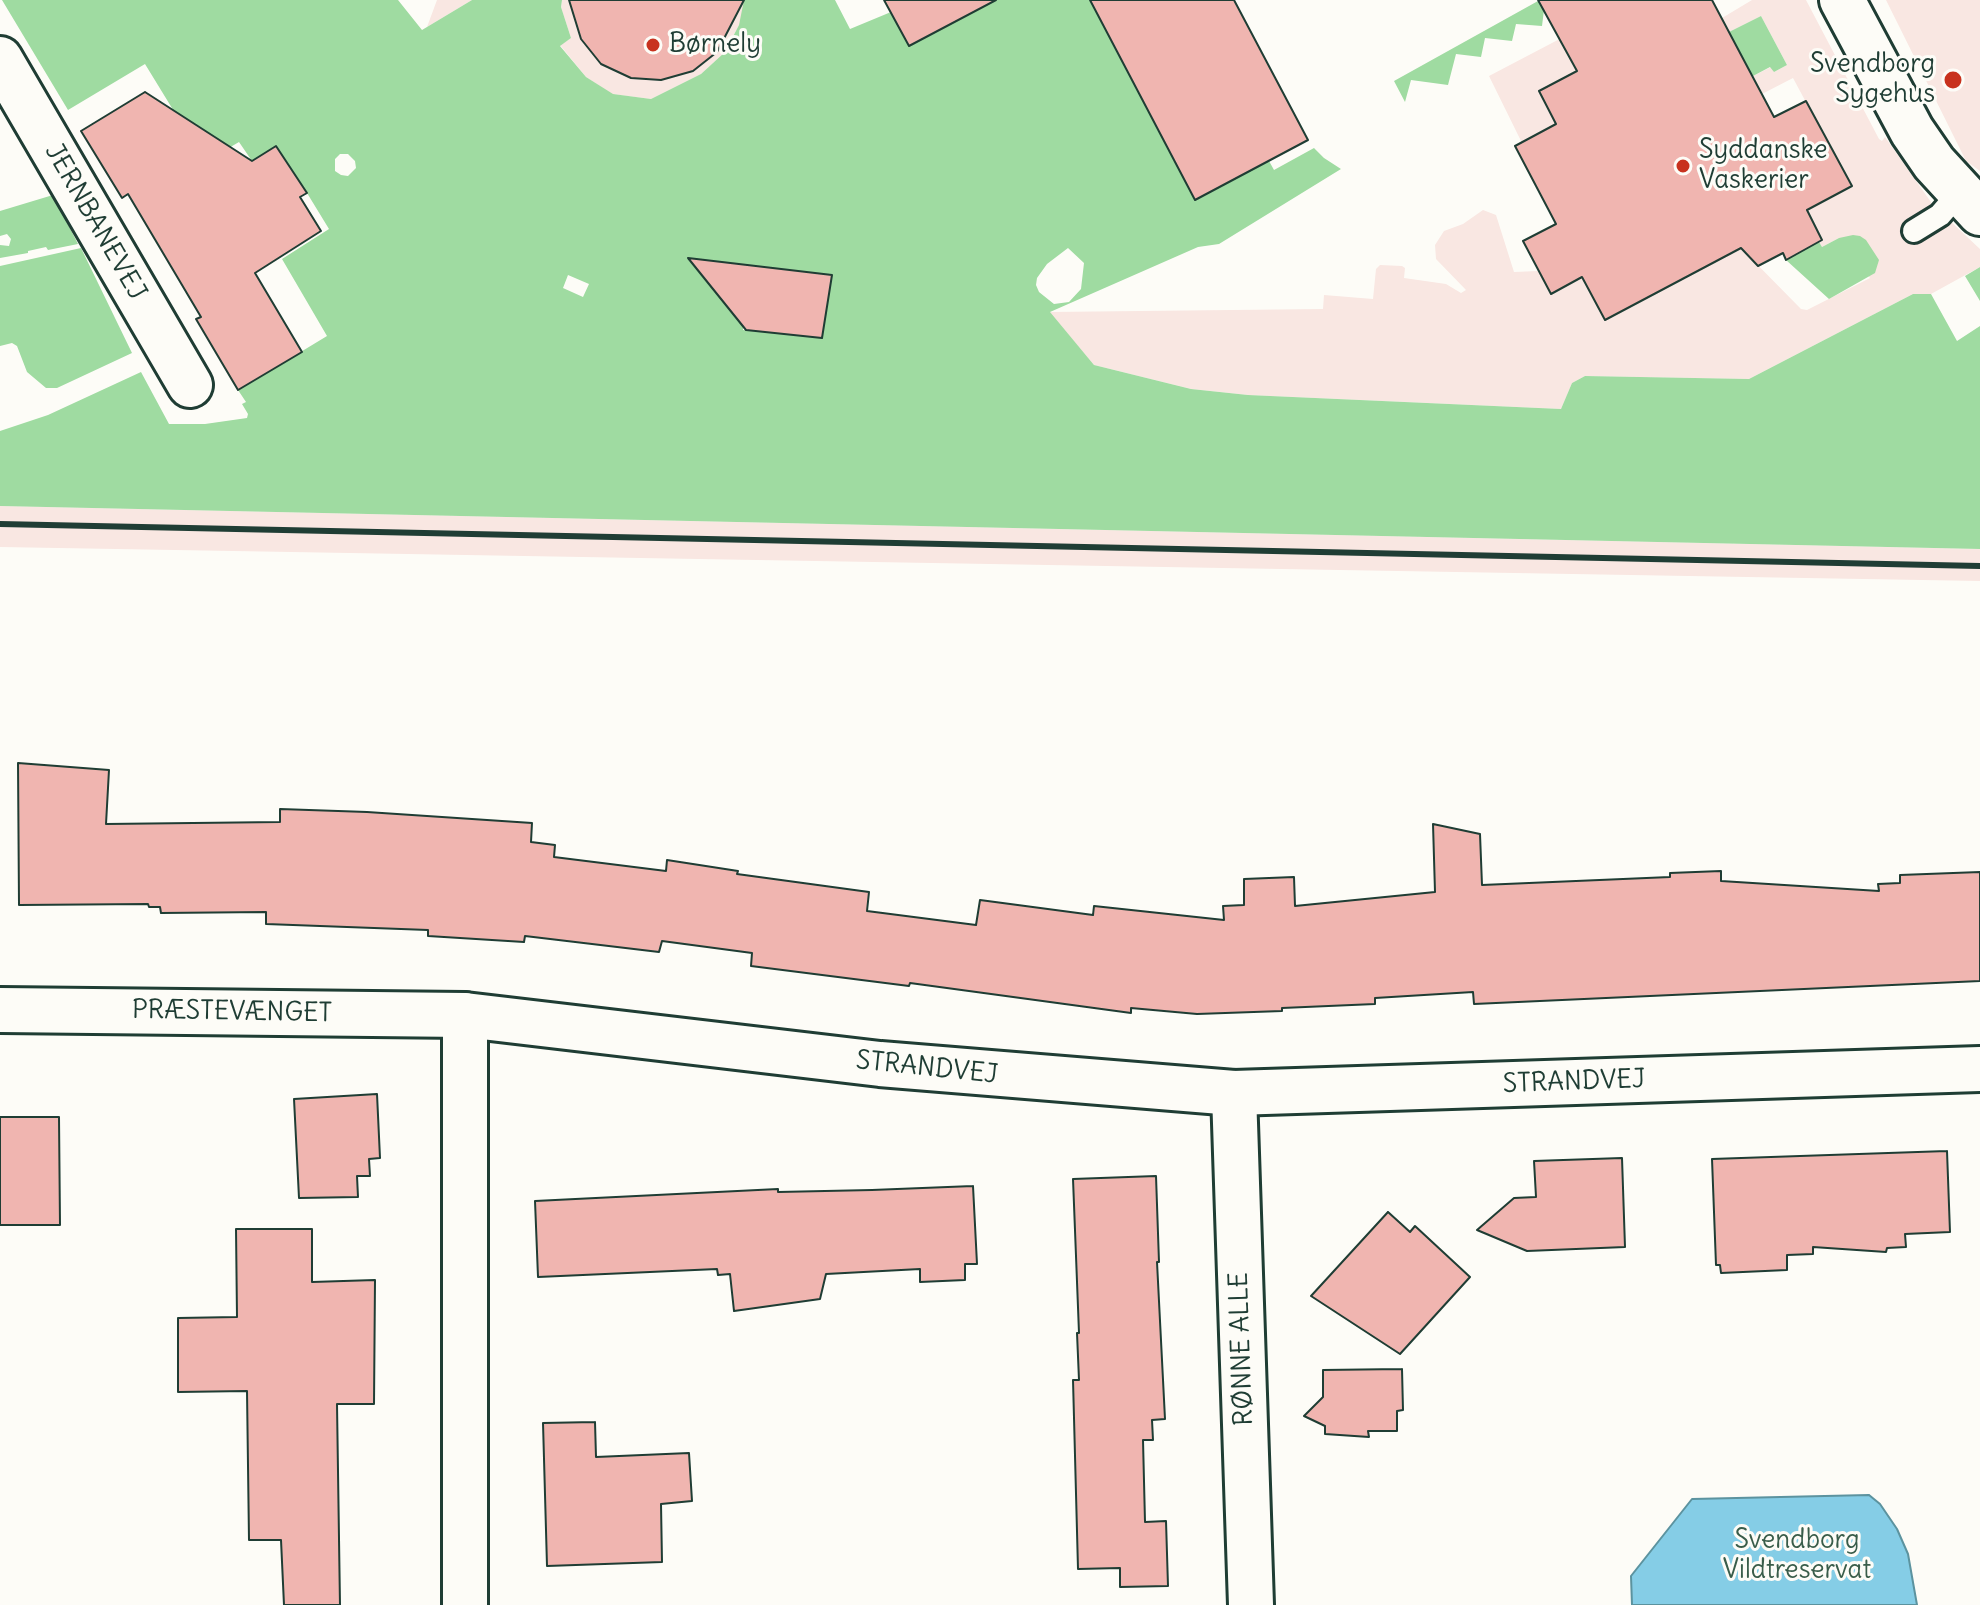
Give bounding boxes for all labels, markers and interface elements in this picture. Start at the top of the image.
place label: Børnely [669,29,761,61]
marker: Børnely [644,36,662,54]
place label: Svendborg Sygehus [1810,49,1935,110]
marker: Svendborg Sygehus [1942,69,1964,91]
place label: Syddanske Vaskerier [1699,135,1828,196]
street label: JERNBANEVEJ [38,138,152,306]
marker: Syddanske Vaskerier [1674,157,1692,175]
street label: PRÆSTEVÆNGET [132,995,332,1029]
street label: STRANDVEJ [854,1045,1000,1091]
street label: STRANDVEJ [1502,1064,1646,1100]
street label: RØNNE ALLE [1224,1272,1260,1426]
park label: Svendborg Vildtreservat [1723,1525,1871,1586]

